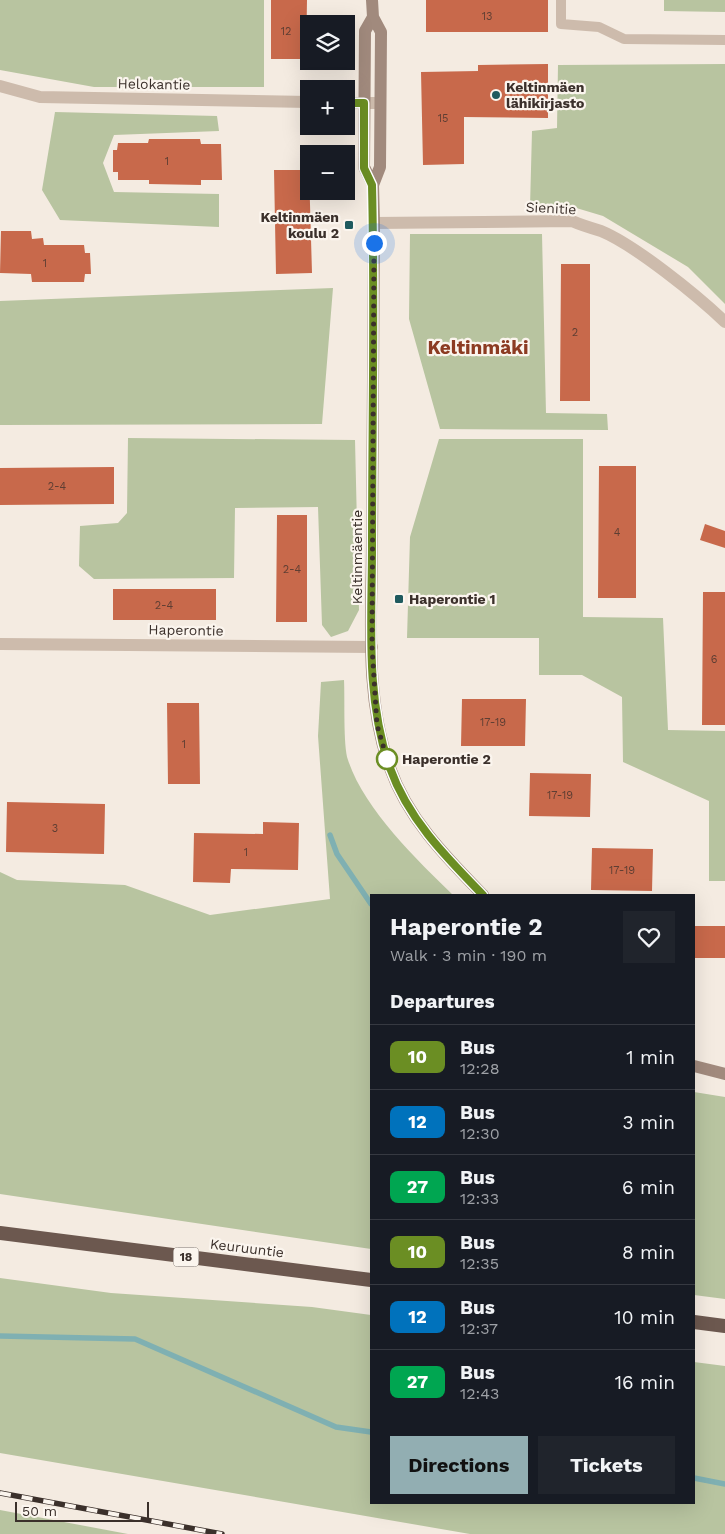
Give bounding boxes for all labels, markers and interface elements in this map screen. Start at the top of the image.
house number: 13 [482,10,492,23]
map controls [300,15,355,200]
button: layers [300,15,355,70]
house number: 12 [281,25,291,38]
street label: Helokantie [117,75,191,93]
place label: Keltinmäen lähikirjasto [506,79,585,111]
button: + [300,80,355,135]
marker: Keltinmäen lähikirjasto [490,89,502,101]
house number: 15 [438,112,448,125]
button: − [300,145,355,200]
house number: 1 [165,155,169,168]
street label: Sienitie [525,199,577,217]
place label: Keltinmäen koulu 2 [261,209,339,241]
marker: Keltinmäen koulu 2 [343,219,355,231]
your location [362,231,387,256]
house number: 1 [43,257,47,270]
house number: 2 [572,326,578,339]
district label: Keltinmäki [427,336,529,359]
house number: 2-4 [48,480,67,493]
street label: Keltinmäentie [349,510,365,604]
house number: 4 [614,526,621,539]
house number: 2-4 [283,563,302,576]
place label: Haperontie 1 [409,591,496,607]
marker: Haperontie 1 [393,593,405,605]
house number: 2-4 [155,599,174,612]
street label: Haperontie [148,621,224,639]
house number: 6 [711,653,718,666]
house number: 17-19 [480,716,506,729]
house number: 1 [182,738,186,751]
marker: Haperontie 2 [376,748,398,770]
place label: Haperontie 2 [402,751,491,767]
house number: 17-19 [547,789,573,802]
house number: 3 [52,822,58,835]
house number: 1 [244,846,248,859]
house number: 17-19 [609,864,635,877]
button: heart [623,911,675,963]
text: Haperontie 2 [390,913,542,941]
text: Walk · 3 min · 190 m [390,946,547,965]
text: Departures [390,990,495,1013]
text: Bus [460,1036,495,1059]
text: 10 [408,1046,427,1067]
text: 1 min [626,1046,675,1069]
text: 12:28 [460,1059,500,1078]
text: Bus [460,1101,495,1124]
text: 12 [408,1111,427,1132]
text: 3 min [623,1111,675,1134]
text: 12:30 [460,1124,500,1143]
text: Bus [460,1166,495,1189]
text: 27 [407,1176,428,1197]
text: 6 min [622,1176,675,1199]
text: 12:33 [460,1189,499,1208]
text: Bus [460,1231,495,1254]
street label: Keuruuntie [209,1236,285,1260]
text: 10 [408,1241,427,1262]
text: 8 min [622,1241,675,1264]
road number: 18 [174,1248,198,1266]
text: 12:35 [460,1254,499,1273]
text: Bus [460,1296,495,1319]
text: 12 [408,1306,427,1327]
text: 10 min [614,1306,675,1329]
text: 12:37 [460,1319,498,1338]
text: Bus [460,1361,495,1384]
text: 27 [407,1371,428,1392]
text: 16 min [615,1371,675,1394]
text: 12:43 [460,1384,499,1403]
button: Directions [390,1436,528,1494]
button: Tickets [538,1436,675,1494]
scale bar [15,1499,149,1522]
text: 50 m [22,1503,57,1519]

